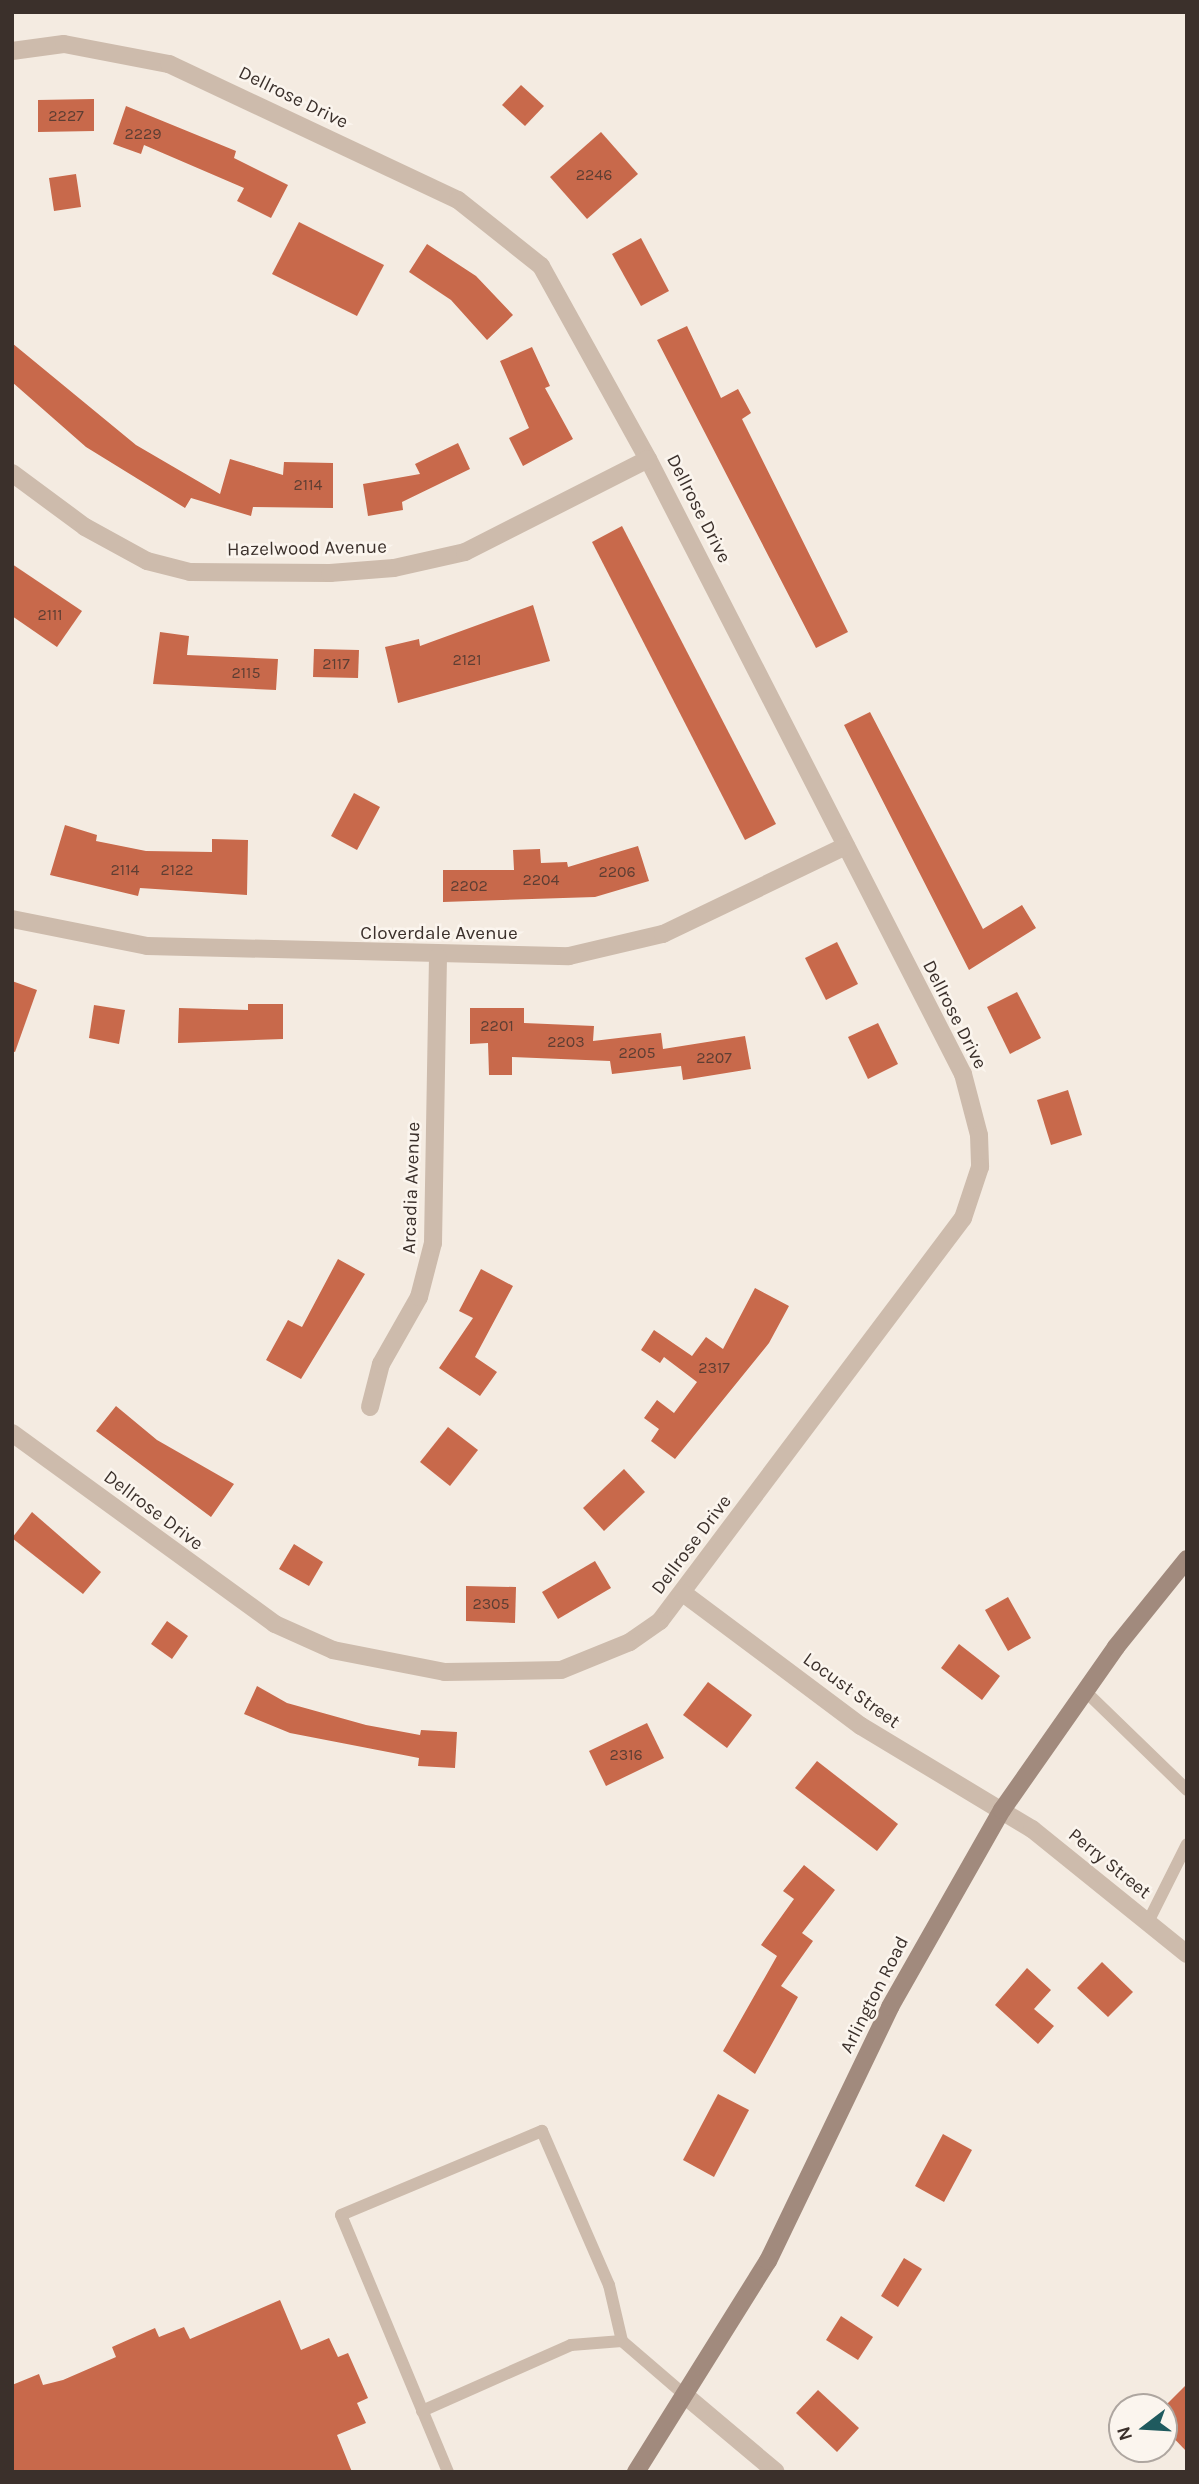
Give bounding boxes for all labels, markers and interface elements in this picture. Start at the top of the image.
street label: Dellrose Drive [235,62,351,134]
house number: 2227 [48,106,84,126]
house number: 2229 [124,124,162,144]
house number: 2246 [576,165,612,185]
street label: Dellrose Drive [661,451,735,567]
house number: 2114 [294,475,322,495]
street label: Hazelwood Avenue [227,536,387,562]
house number: 2111 [37,605,63,625]
house number: 2121 [452,650,482,670]
house number: 2117 [322,654,350,674]
house number: 2115 [232,663,260,683]
house number: 2114 [111,860,139,880]
house number: 2122 [160,860,194,880]
house number: 2206 [598,862,636,882]
house number: 2204 [523,870,559,890]
house number: 2202 [450,876,488,896]
street label: Cloverdale Avenue [360,923,518,945]
street label: Dellrose Drive [917,957,991,1073]
house number: 2201 [480,1016,514,1036]
house number: 2203 [547,1032,585,1052]
house number: 2205 [618,1043,656,1063]
house number: 2207 [696,1048,732,1068]
street label: Arcadia Avenue [398,1121,426,1255]
house number: 2317 [698,1358,730,1378]
street label: Dellrose Drive [99,1466,207,1556]
street label: Dellrose Drive [647,1491,737,1599]
house number: 2305 [472,1594,510,1614]
street label: Locust Street [798,1648,904,1734]
house number: 2316 [609,1745,643,1765]
street label: Perry Street [1063,1824,1155,1904]
street label: Arlington Road [836,1933,914,2057]
north arrow [1108,2393,1178,2463]
text: N [1112,2424,1137,2443]

